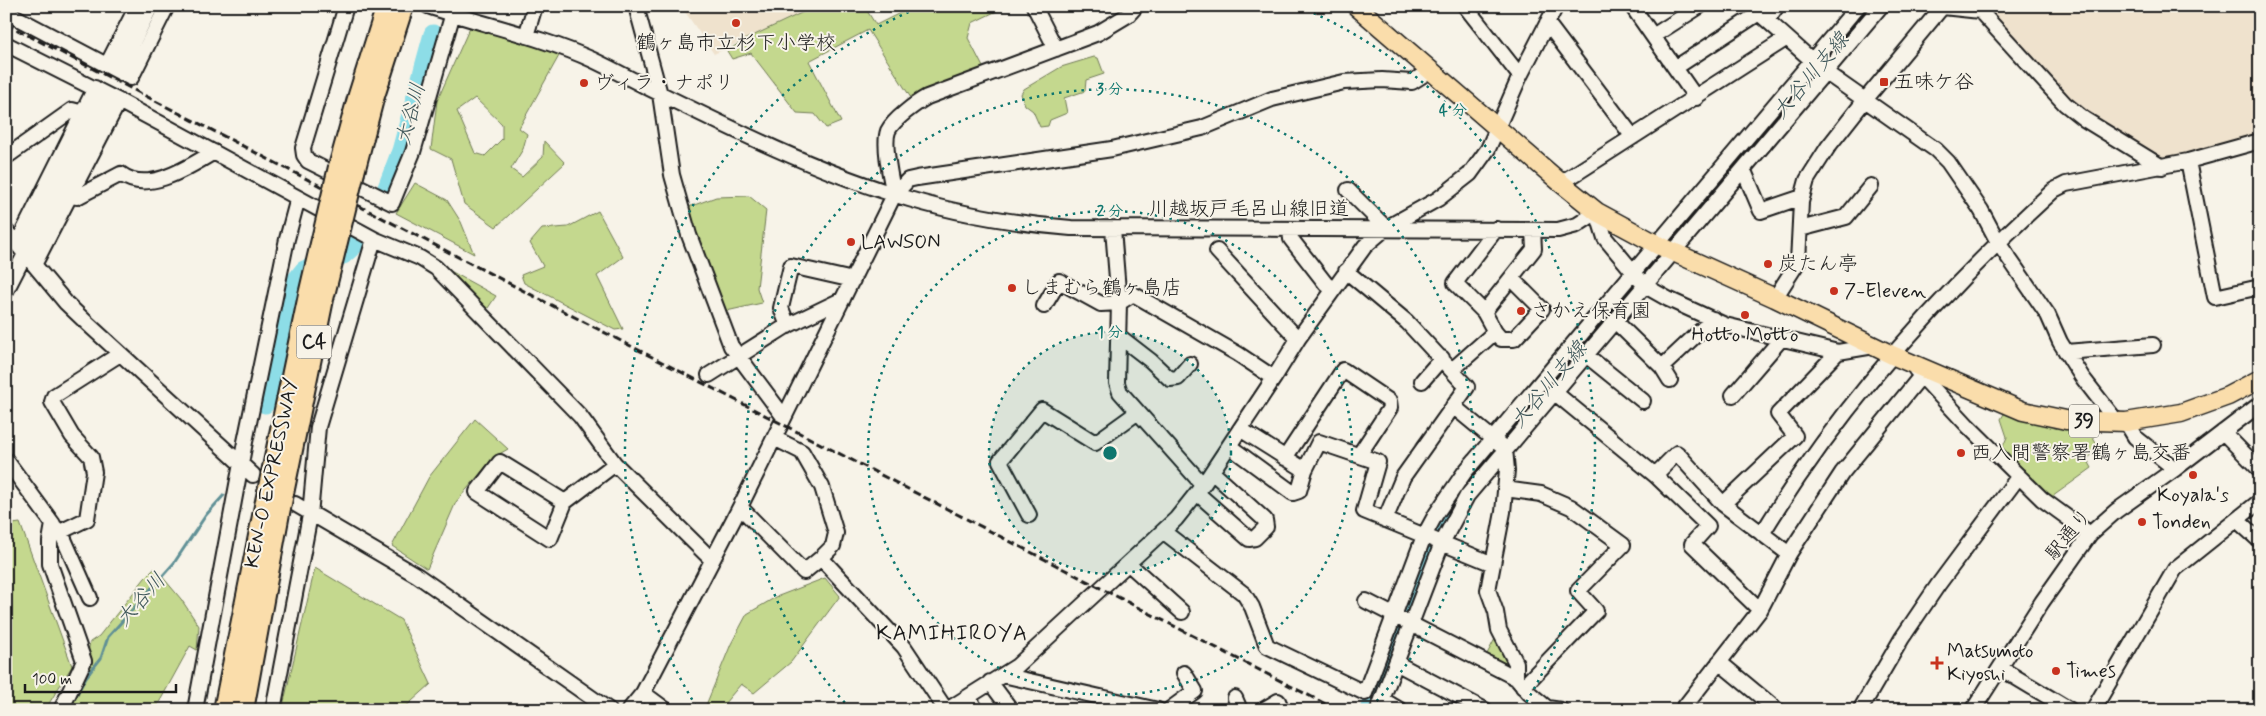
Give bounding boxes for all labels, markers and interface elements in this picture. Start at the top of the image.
marker: 鶴ヶ島市立杉下小学校 [730,17,742,29]
water label: 大谷川支線 [1767,26,1856,125]
place label: 鶴ヶ島市立杉下小学校 [636,30,836,57]
place label: 五味ケ谷 [1894,69,1974,96]
place label: ヴィラ・ナポリ [594,70,734,97]
marker: 五味ケ谷 [1878,76,1890,88]
marker: ヴィラ・ナポリ [578,77,590,89]
water label: 大谷川 [389,80,433,148]
text: 3 分 [1097,80,1123,100]
text: 4 分 [1439,101,1467,121]
street label: 川越坂戸毛呂山線旧道 [1149,196,1349,223]
text: 2 分 [1097,202,1123,222]
place label: LAWSON [861,229,941,256]
marker: LAWSON [845,236,857,248]
place label: 炭たん亭 [1778,251,1858,278]
marker: 炭たん亭 [1762,258,1774,270]
place label: しまむら鶴ヶ島店 [1022,275,1182,302]
place label: 7-Eleven [1844,278,1927,305]
marker: しまむら鶴ヶ島店 [1006,282,1018,294]
marker: 7-Eleven [1828,285,1840,297]
place label: さかえ保育園 [1531,298,1651,325]
marker: さかえ保育園 [1515,305,1527,317]
marker: Hotto Motto [1739,309,1751,321]
place label: Hotto Motto [1692,322,1798,349]
text: 1 分 [1097,323,1123,343]
road number: C4 [296,326,332,358]
water label: 大谷川支線 [1505,335,1594,434]
street label: KEN-O EXPRESSWAY [239,375,305,571]
road number: 39 [2069,404,2099,438]
place label: 西入間警察署鶴ヶ島交番 [1971,440,2191,467]
centre of rings [1101,444,1119,462]
marker: 西入間警察署鶴ヶ島交番 [1955,447,1967,459]
marker: Koyala's [2187,469,2199,481]
place label: Koyala's [2157,482,2229,509]
street label: 駅通り [2039,503,2099,567]
place label: Tonden [2152,509,2211,536]
marker: Tonden [2136,516,2148,528]
water label: 大谷川 [110,567,172,633]
district label: KAMIHIROYA [876,620,1028,648]
place label: Matsumoto Kiyoshi [1947,638,2034,688]
marker: Matsumoto Kiyoshi [1931,657,1943,669]
place label: Times [2066,658,2116,685]
scale bar [25,661,176,693]
marker: Times [2050,665,2062,677]
text: 100 m [32,670,72,690]

